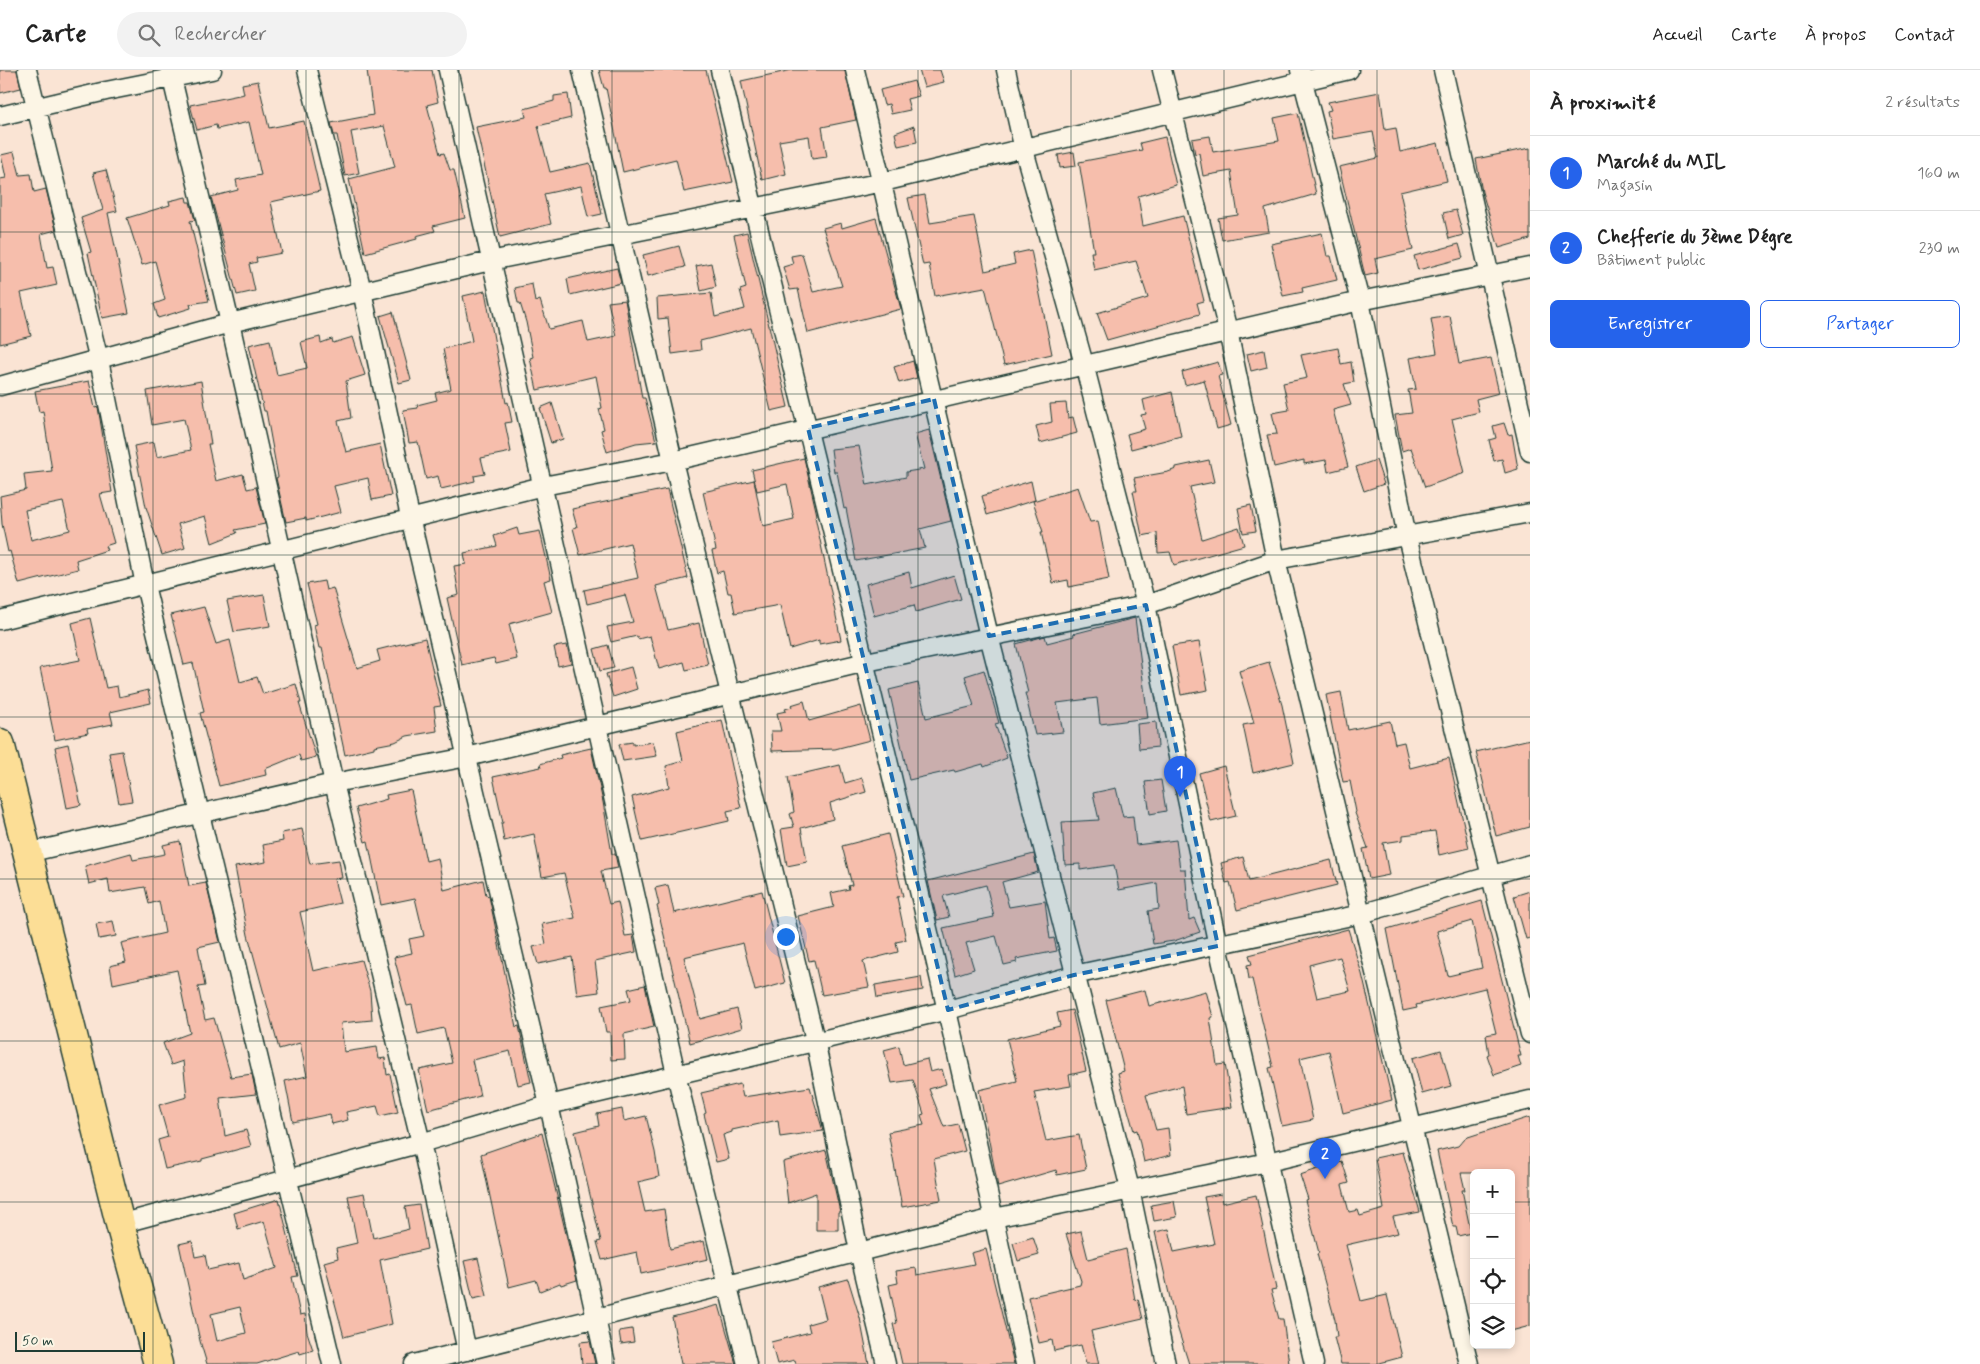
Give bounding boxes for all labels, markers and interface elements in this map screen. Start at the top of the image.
search box [117,12,467,57]
text: Carte [25,19,87,50]
icon: search [135,21,163,49]
text: Rechercher [175,22,267,47]
text: Accueil [1652,23,1703,47]
text: Carte [1731,23,1777,47]
text: À propos [1805,23,1866,47]
text: Contact [1894,23,1955,47]
text: À proximité [1550,89,1656,117]
text: 2 résultats [1885,92,1960,113]
text: Marché du MIL [1597,150,1726,175]
text: 1 [1562,163,1570,184]
text: 160 m [1917,163,1960,184]
text: Magasin [1597,175,1653,196]
text: Chefferie du 3ème Dégre [1597,225,1793,250]
text: 2 [1562,238,1570,259]
text: 230 m [1919,238,1960,259]
text: Bâtiment public [1597,250,1706,271]
button: Enregistrer [1550,300,1750,348]
button: Partager [1760,300,1960,348]
pin: 1 [1164,756,1196,797]
your location [773,924,799,950]
pin: 2 [1309,1138,1341,1179]
map controls [1470,1169,1515,1349]
button: + [1470,1169,1515,1214]
button: − [1470,1214,1515,1259]
button: locate [1470,1259,1515,1304]
button: layers [1470,1304,1515,1349]
scale bar [15,1329,145,1352]
text: 50 m [22,1332,53,1350]

